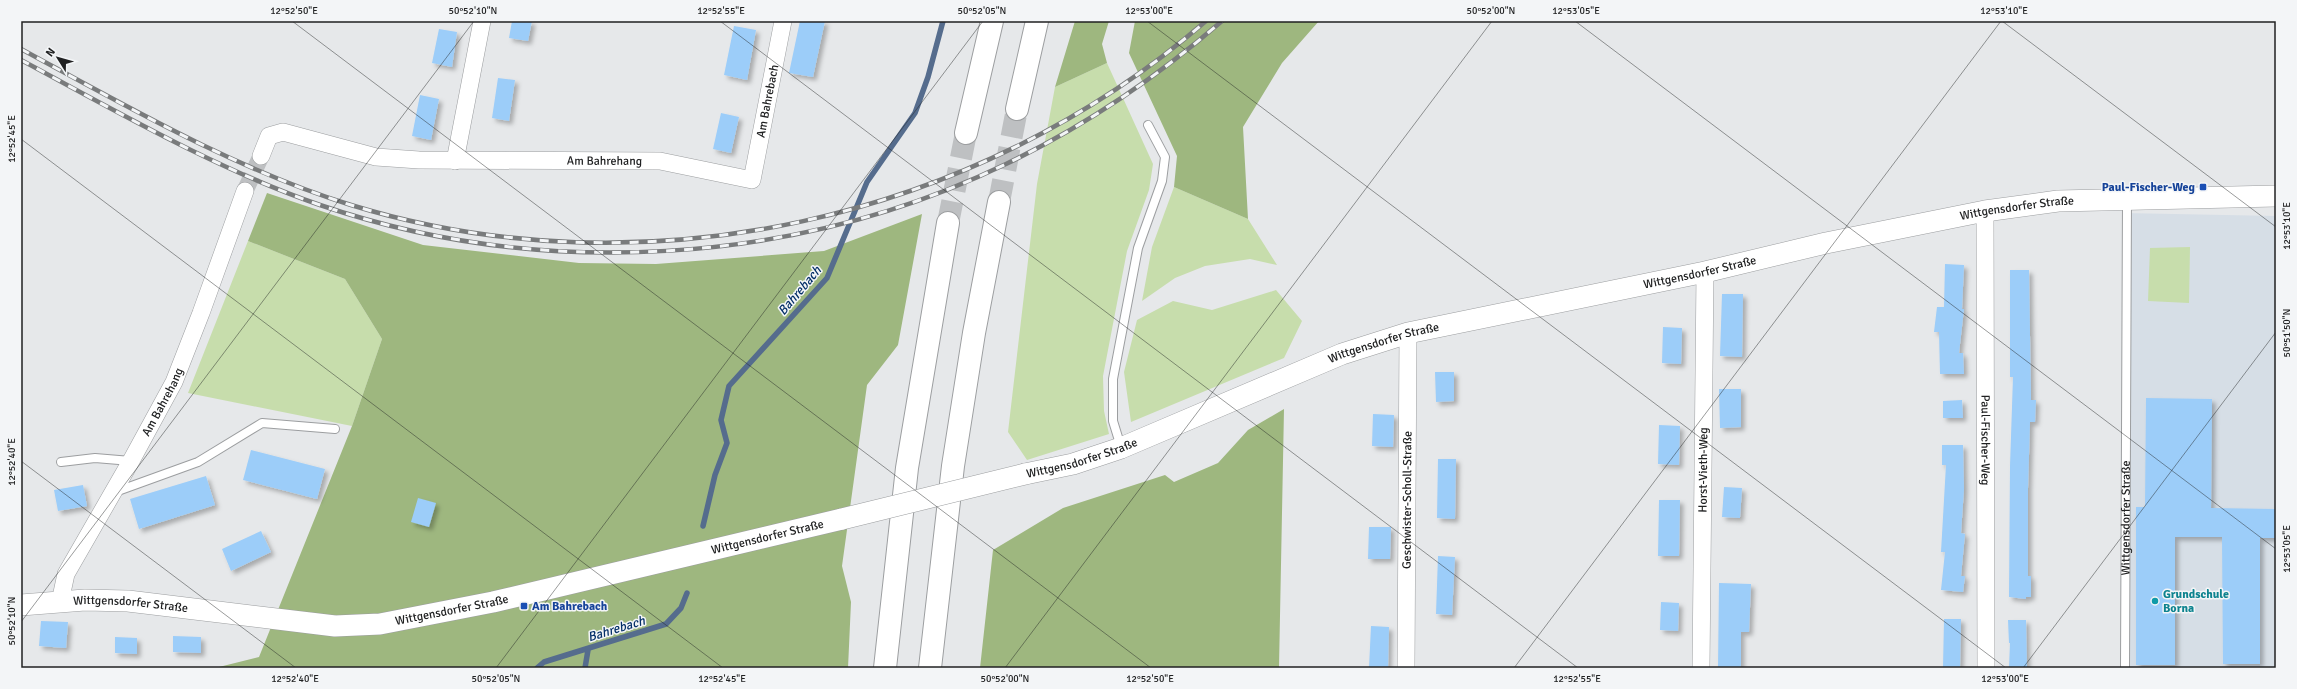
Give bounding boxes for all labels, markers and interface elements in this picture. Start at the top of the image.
text: 12°52'50"E [270,5,318,17]
text: 50°52'10"N [449,5,497,17]
text: 12°52'55"E [697,5,745,17]
text: 50°52'05"N [958,5,1006,17]
text: 12°53'00"E [1125,5,1173,17]
text: 50°52'00"N [1467,5,1515,17]
text: 12°53'05"E [1552,5,1600,17]
text: 12°53'10"E [1980,5,2028,17]
north arrow [38,38,78,78]
text: N [43,45,58,59]
street label: Am Bahrebach [753,63,782,139]
text: 12°52'45"E [6,115,18,163]
street label: Am Bahrehang [567,154,642,169]
place label: Paul-Fischer-Weg [2102,180,2196,195]
marker: Paul-Fischer-Weg [2198,182,2208,192]
street label: Wittgensdorfer Straße [1959,194,2074,224]
text: 12°53'10"E [2281,202,2293,250]
street label: Wittgensdorfer Straße [1642,253,1758,292]
water label: Bahrebach [775,262,826,318]
text: 50°51'50"N [2281,309,2293,357]
street label: Wittgensdorfer Straße [1326,320,1441,367]
street label: Am Bahrehang [139,366,187,439]
street label: Paul-Fischer-Weg [1977,395,1993,485]
street label: Horst-Vieth-Weg [1696,427,1711,513]
street label: Geschwister-Scholl-Straße [1400,431,1415,569]
street label: Wittgensdorfer Straße [1025,435,1140,482]
text: 12°52'40"E [6,438,18,486]
street label: Wittgensdorfer Straße [2118,460,2134,576]
street label: Wittgensdorfer Straße [710,517,825,558]
text: 12°53'05"E [2281,525,2293,573]
place label: Grundschule Borna [2163,587,2229,616]
street label: Wittgensdorfer Straße [394,592,510,629]
street label: Wittgensdorfer Straße [73,593,189,616]
marker: Grundschule Borna [2150,596,2160,606]
text: 50°52'10"N [6,597,18,645]
place label: Am Bahrebach [532,599,608,614]
marker: Am Bahrebach [519,601,529,611]
water label: Bahrebach [586,612,648,645]
text: 12°52'40"E [271,673,319,685]
text: 50°52'05"N [472,673,520,685]
text: 12°52'45"E [698,673,746,685]
text: 50°52'00"N [981,673,1029,685]
text: 12°52'50"E [1126,673,1174,685]
text: 12°52'55"E [1553,673,1601,685]
text: 12°53'00"E [1981,673,2029,685]

